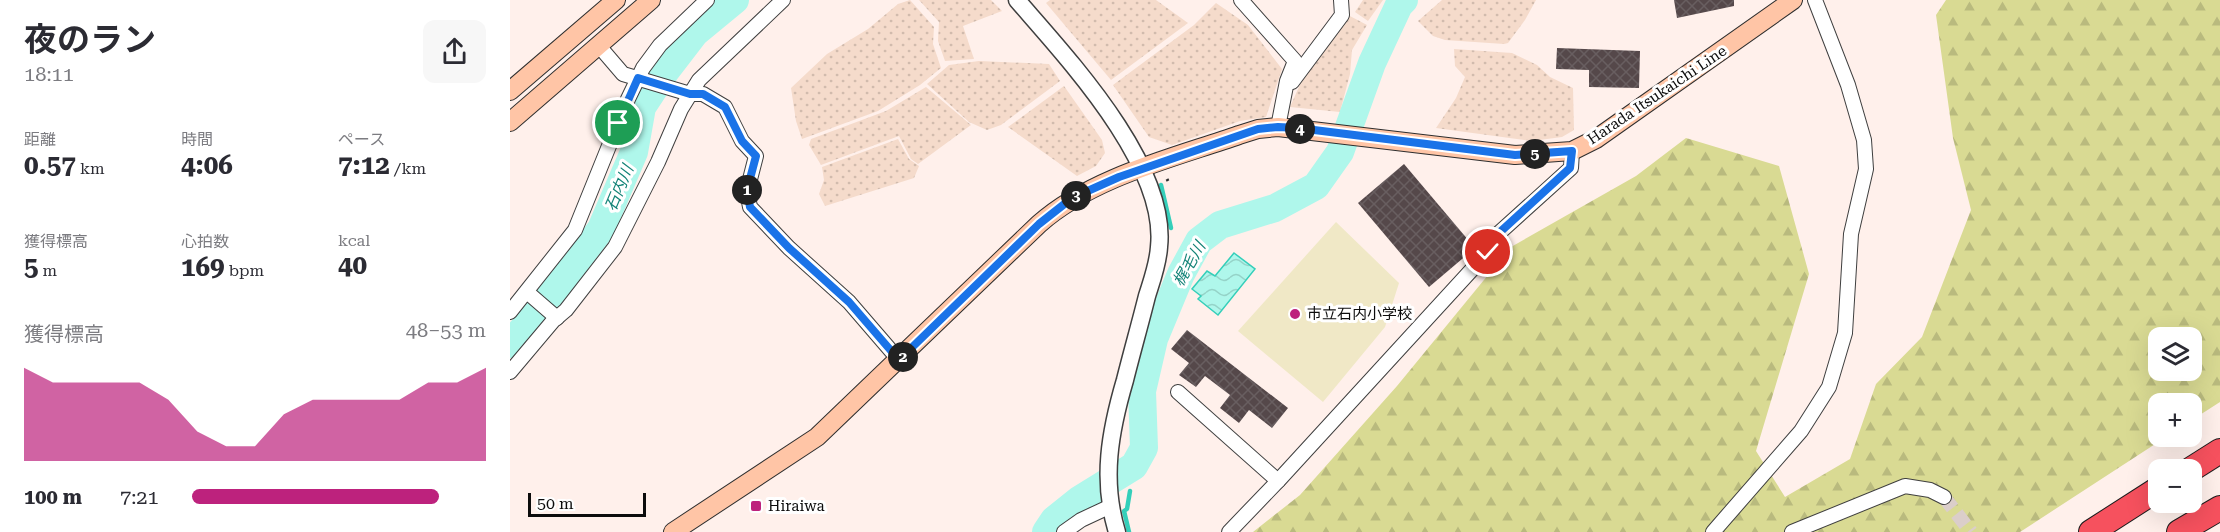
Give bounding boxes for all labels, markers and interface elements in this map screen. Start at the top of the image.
text: 夜のラン [24,20,156,59]
button: share [423,20,486,83]
street label: Harada Itsukaichi Line [1584,42,1730,148]
text: 18:11 [24,62,74,86]
pin [592,97,643,148]
icon: arrive [601,106,634,139]
pin: 4 [1285,114,1315,144]
text: 4 [1296,119,1304,138]
text: 距離 [24,130,56,149]
text: 時間 [181,130,213,149]
text: ペース [338,130,385,149]
pin: 5 [1520,139,1550,169]
text: 5 [1531,144,1539,163]
text: 0.57 [24,150,76,180]
text: 4:06 [181,150,233,180]
text: 7:12 [338,150,390,180]
text: km [76,159,105,178]
text: /km [390,159,426,178]
water label: 石内川 [601,160,638,214]
pin: 1 [732,175,762,205]
text: 1 [743,180,751,199]
pin: 3 [1061,181,1091,211]
text: 3 [1072,186,1080,205]
pin [1462,226,1513,277]
text: kcal [338,231,370,250]
text: 獲得標高 [24,232,88,251]
text: 心拍数 [181,232,229,251]
icon: check [1471,235,1504,268]
water label: 梶毛川 [1169,237,1210,290]
text: 40 [338,250,367,280]
text: 5 [24,252,39,282]
text: 169 [181,252,225,282]
text: m [39,261,57,280]
text: bpm [225,261,264,280]
place label: 市立石内小学校 [1307,305,1412,323]
marker: 市立石内小学校 [1288,307,1302,321]
text: 48–53 m [406,318,486,342]
text: 獲得標高 [24,322,104,346]
map controls [2148,327,2202,513]
button: layers [2148,327,2202,381]
pin: 2 [888,342,918,372]
text: 2 [899,347,907,366]
button: + [2148,393,2202,447]
button: − [2148,459,2202,513]
text: 100 m [24,485,82,509]
text: 7:21 [120,485,159,509]
scale bar [528,490,646,518]
text: 50 m [537,494,574,513]
place label: Hiraiwa [768,497,825,515]
marker: Hiraiwa [749,499,763,513]

